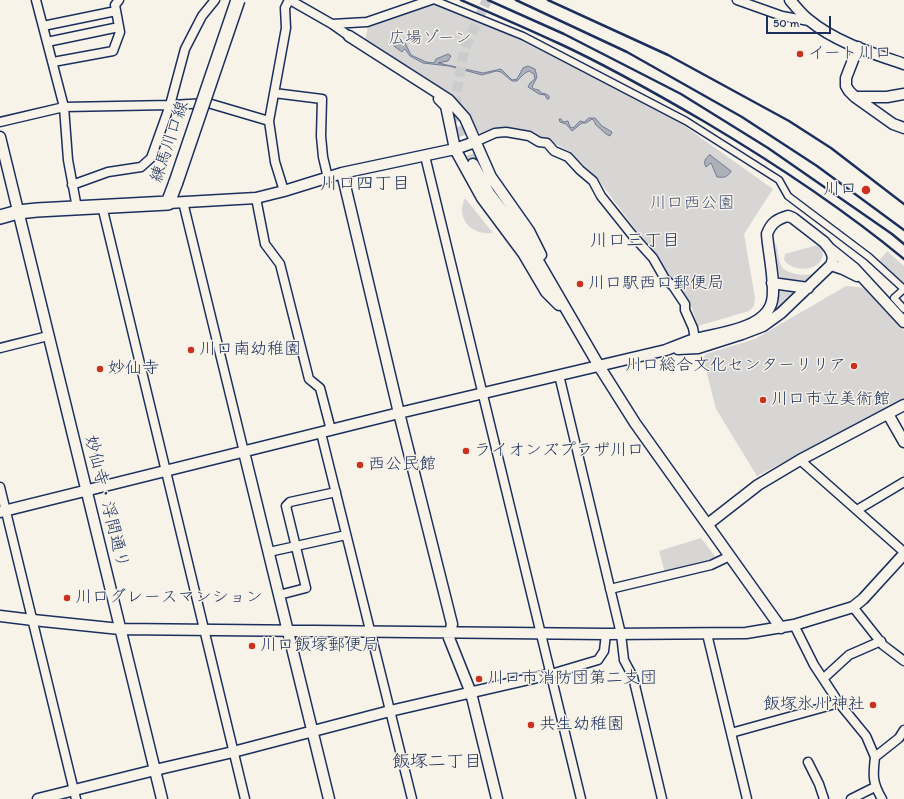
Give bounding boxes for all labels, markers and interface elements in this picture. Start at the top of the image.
scale bar [768,8,833,34]
text: 50 m [773,16,799,30]
park label: 広場ゾーン [388,29,472,49]
place label: イート川口 [808,44,892,64]
marker: イート川口 [795,49,805,59]
street label: 練馬川口線 [147,98,193,186]
district label: 川口四丁目 [320,173,410,195]
place label: 川口 [823,180,857,200]
marker: 川口 [860,184,872,196]
park label: 川口西公園 [650,194,734,214]
district label: 川口三丁目 [590,230,680,252]
place label: 川口駅西口郵便局 [588,274,724,294]
marker: 川口駅西口郵便局 [575,279,585,289]
place label: 川口南幼稚園 [199,340,301,360]
marker: 川口南幼稚園 [186,345,196,355]
place label: 川口総合文化センターリリア [625,356,846,376]
place label: 妙仙寺 [108,359,159,379]
marker: 川口総合文化センターリリア [849,361,859,371]
marker: 妙仙寺 [95,364,105,374]
place label: 川口市立美術館 [771,390,890,410]
marker: 川口市立美術館 [758,395,768,405]
street label: 妙仙寺・浮間通り [80,434,132,570]
place label: ライオンズプラザ川口 [474,441,644,461]
marker: ライオンズプラザ川口 [461,446,471,456]
place label: 西公民館 [368,455,436,475]
marker: 西公民館 [355,460,365,470]
place label: 川口グレースマンション [75,588,263,608]
marker: 川口グレースマンション [62,593,72,603]
place label: 川口飯塚郵便局 [260,636,379,656]
marker: 川口飯塚郵便局 [247,641,257,651]
place label: 川口市消防団第二支団 [487,669,657,689]
marker: 川口市消防団第二支団 [474,674,484,684]
place label: 飯塚氷川神社 [763,695,865,715]
marker: 飯塚氷川神社 [868,700,878,710]
place label: 共生幼稚園 [539,715,624,735]
marker: 共生幼稚園 [526,720,536,730]
district label: 飯塚二丁目 [392,751,482,773]

